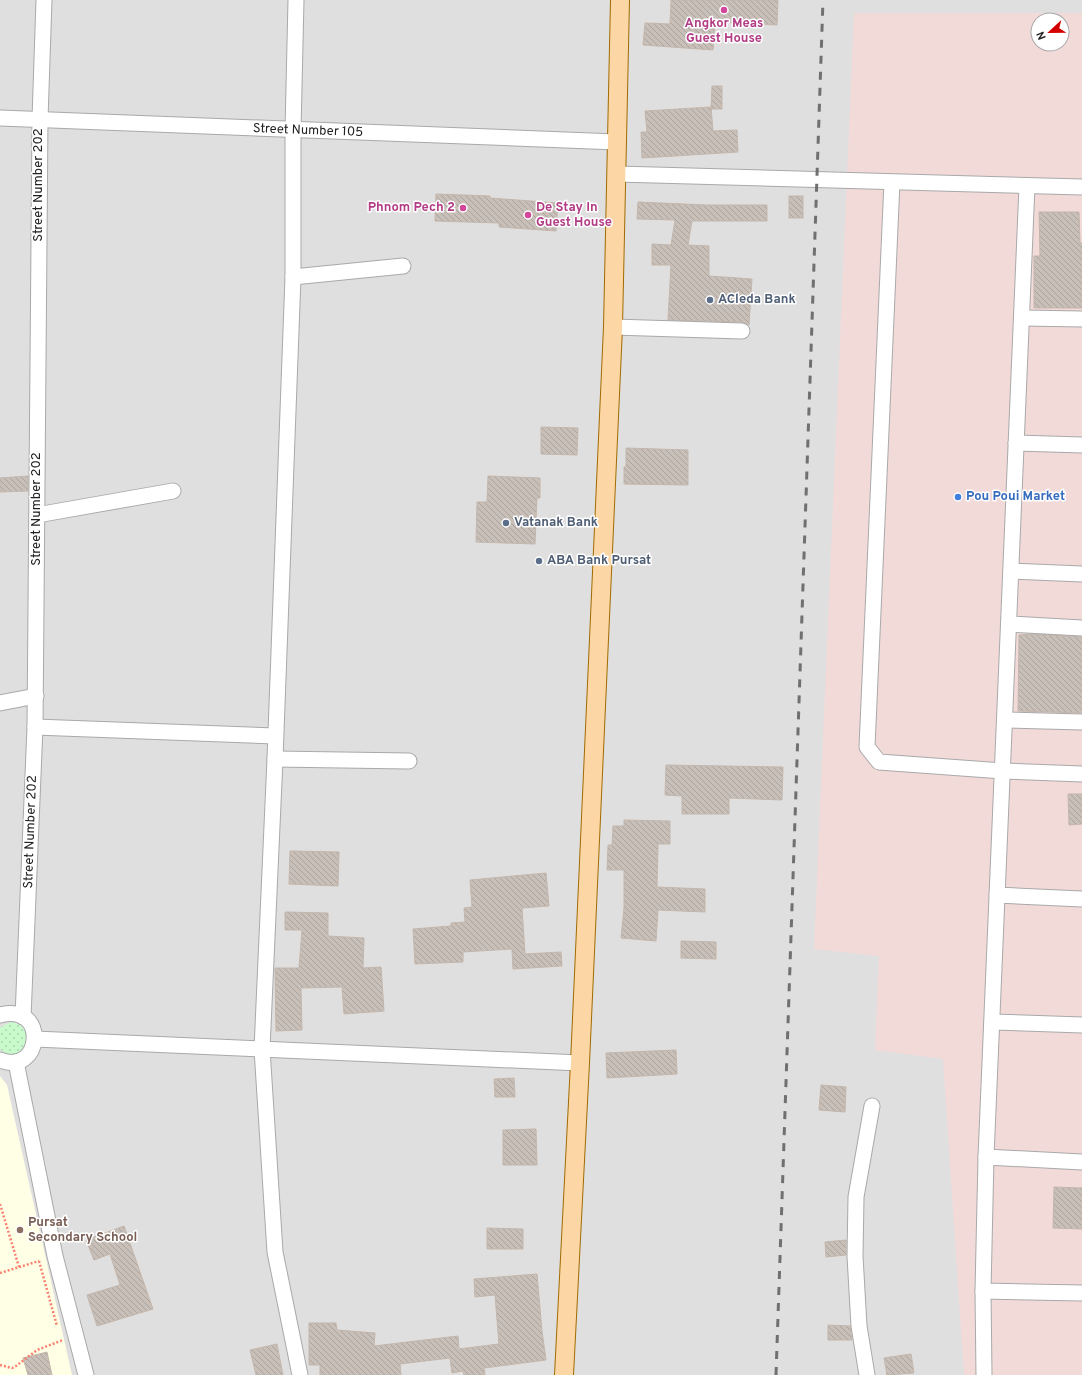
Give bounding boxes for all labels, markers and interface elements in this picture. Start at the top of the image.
marker: Angkor Meas Guest House [719,5,729,15]
north arrow [1030,12,1070,52]
place label: Angkor Meas Guest House [685,16,763,47]
text: N [1034,29,1050,42]
street label: Street Number 105 [253,121,363,141]
street label: Street Number 202 [31,128,47,242]
place label: Phnom Pech 2 [368,200,455,216]
place label: De Stay In Guest House [536,200,612,231]
marker: Phnom Pech 2 [458,203,468,213]
marker: De Stay In Guest House [523,210,533,220]
place label: ACleda Bank [718,292,796,308]
marker: ACleda Bank [705,295,715,305]
street label: Street Number 202 [29,452,45,566]
place label: Pou Poui Market [966,489,1065,505]
marker: Pou Poui Market [953,492,963,502]
place label: Vatanak Bank [514,515,598,531]
marker: Vatanak Bank [501,518,511,528]
place label: ABA Bank Pursat [547,553,651,569]
marker: ABA Bank Pursat [534,556,544,566]
street label: Street Number 202 [21,775,41,889]
place label: Pursat Secondary School [28,1215,137,1246]
marker: Pursat Secondary School [15,1225,25,1235]

